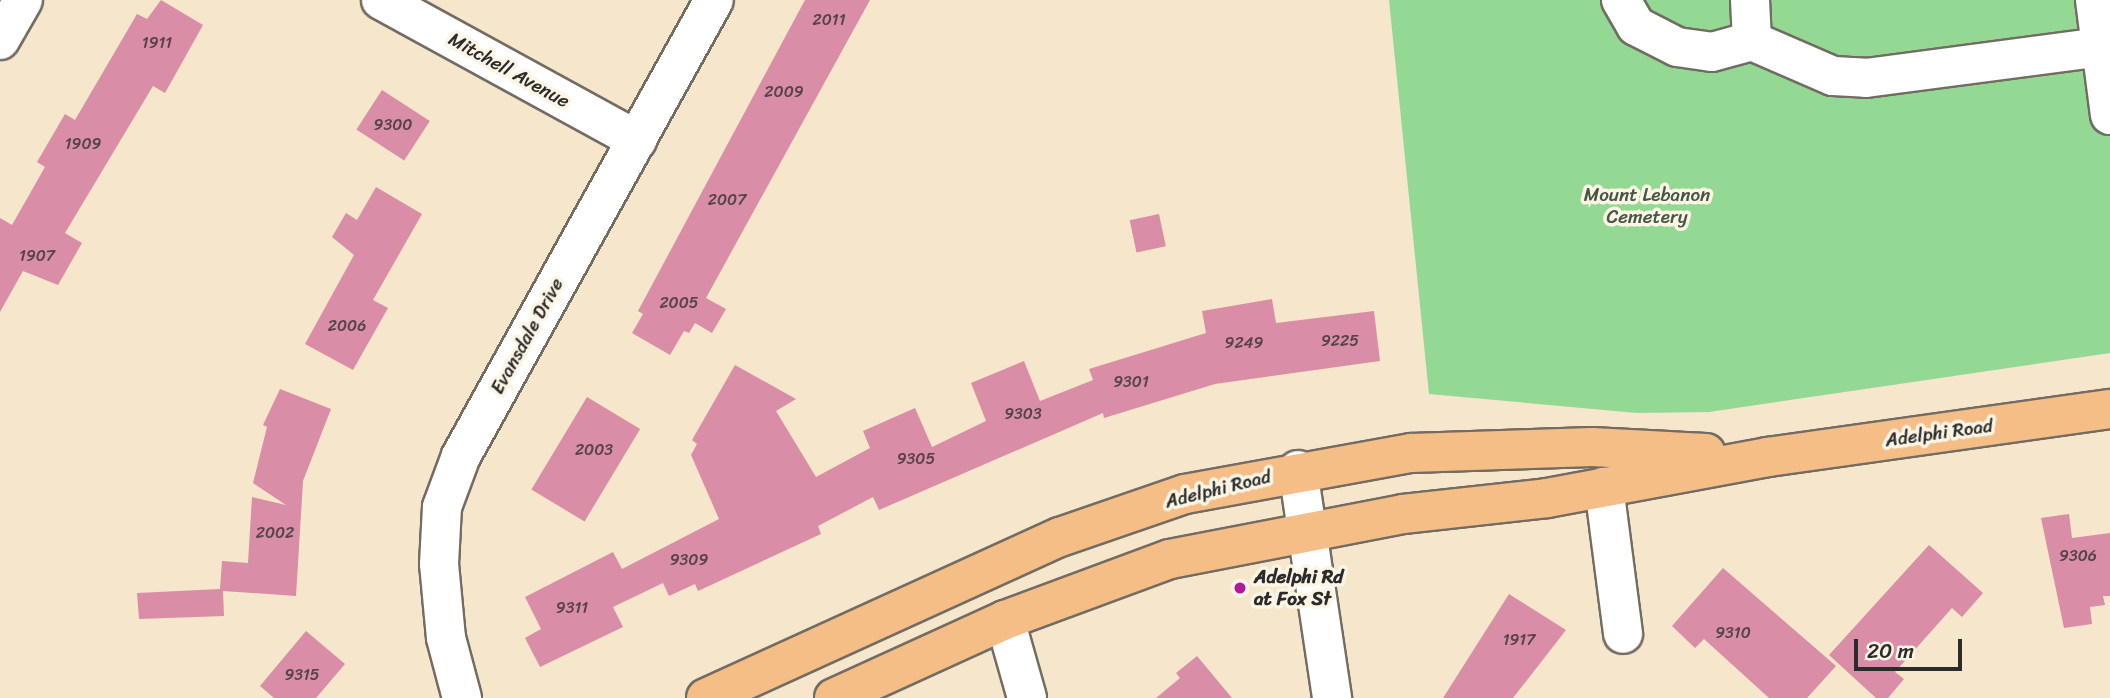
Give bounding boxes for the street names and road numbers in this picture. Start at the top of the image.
street label: Mitchell Avenue [445,27,573,113]
street label: Evansdale Drive [486,274,568,398]
street label: Adelphi Road [1884,414,1994,452]
street label: Adelphi Road [1163,465,1273,513]

